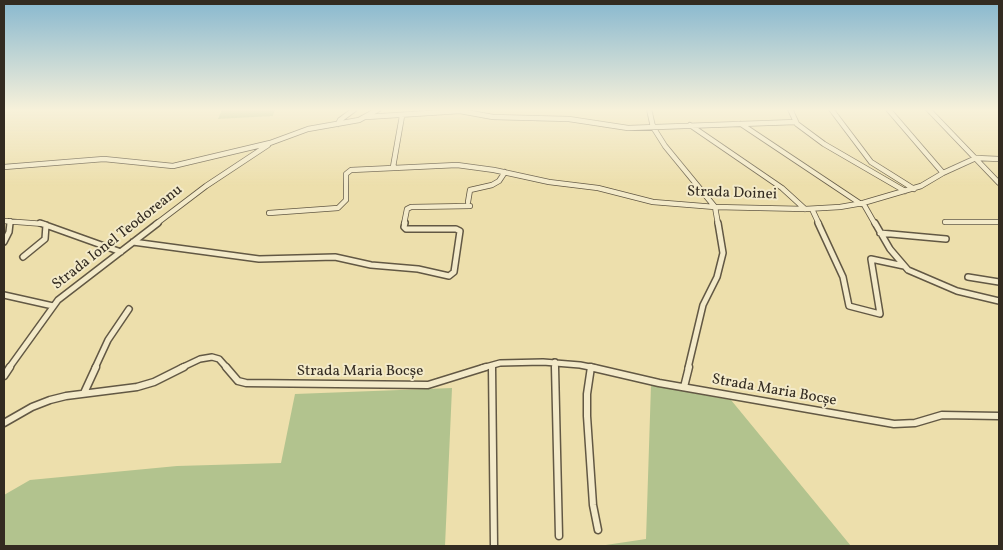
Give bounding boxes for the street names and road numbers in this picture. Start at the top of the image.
street label: Strada Ionel Teodoreanu [49,181,187,295]
street label: Strada Doinei [687,183,777,205]
street label: Strada Maria Bocșe [297,363,423,381]
street label: Strada Maria Bocșe [710,371,838,411]

